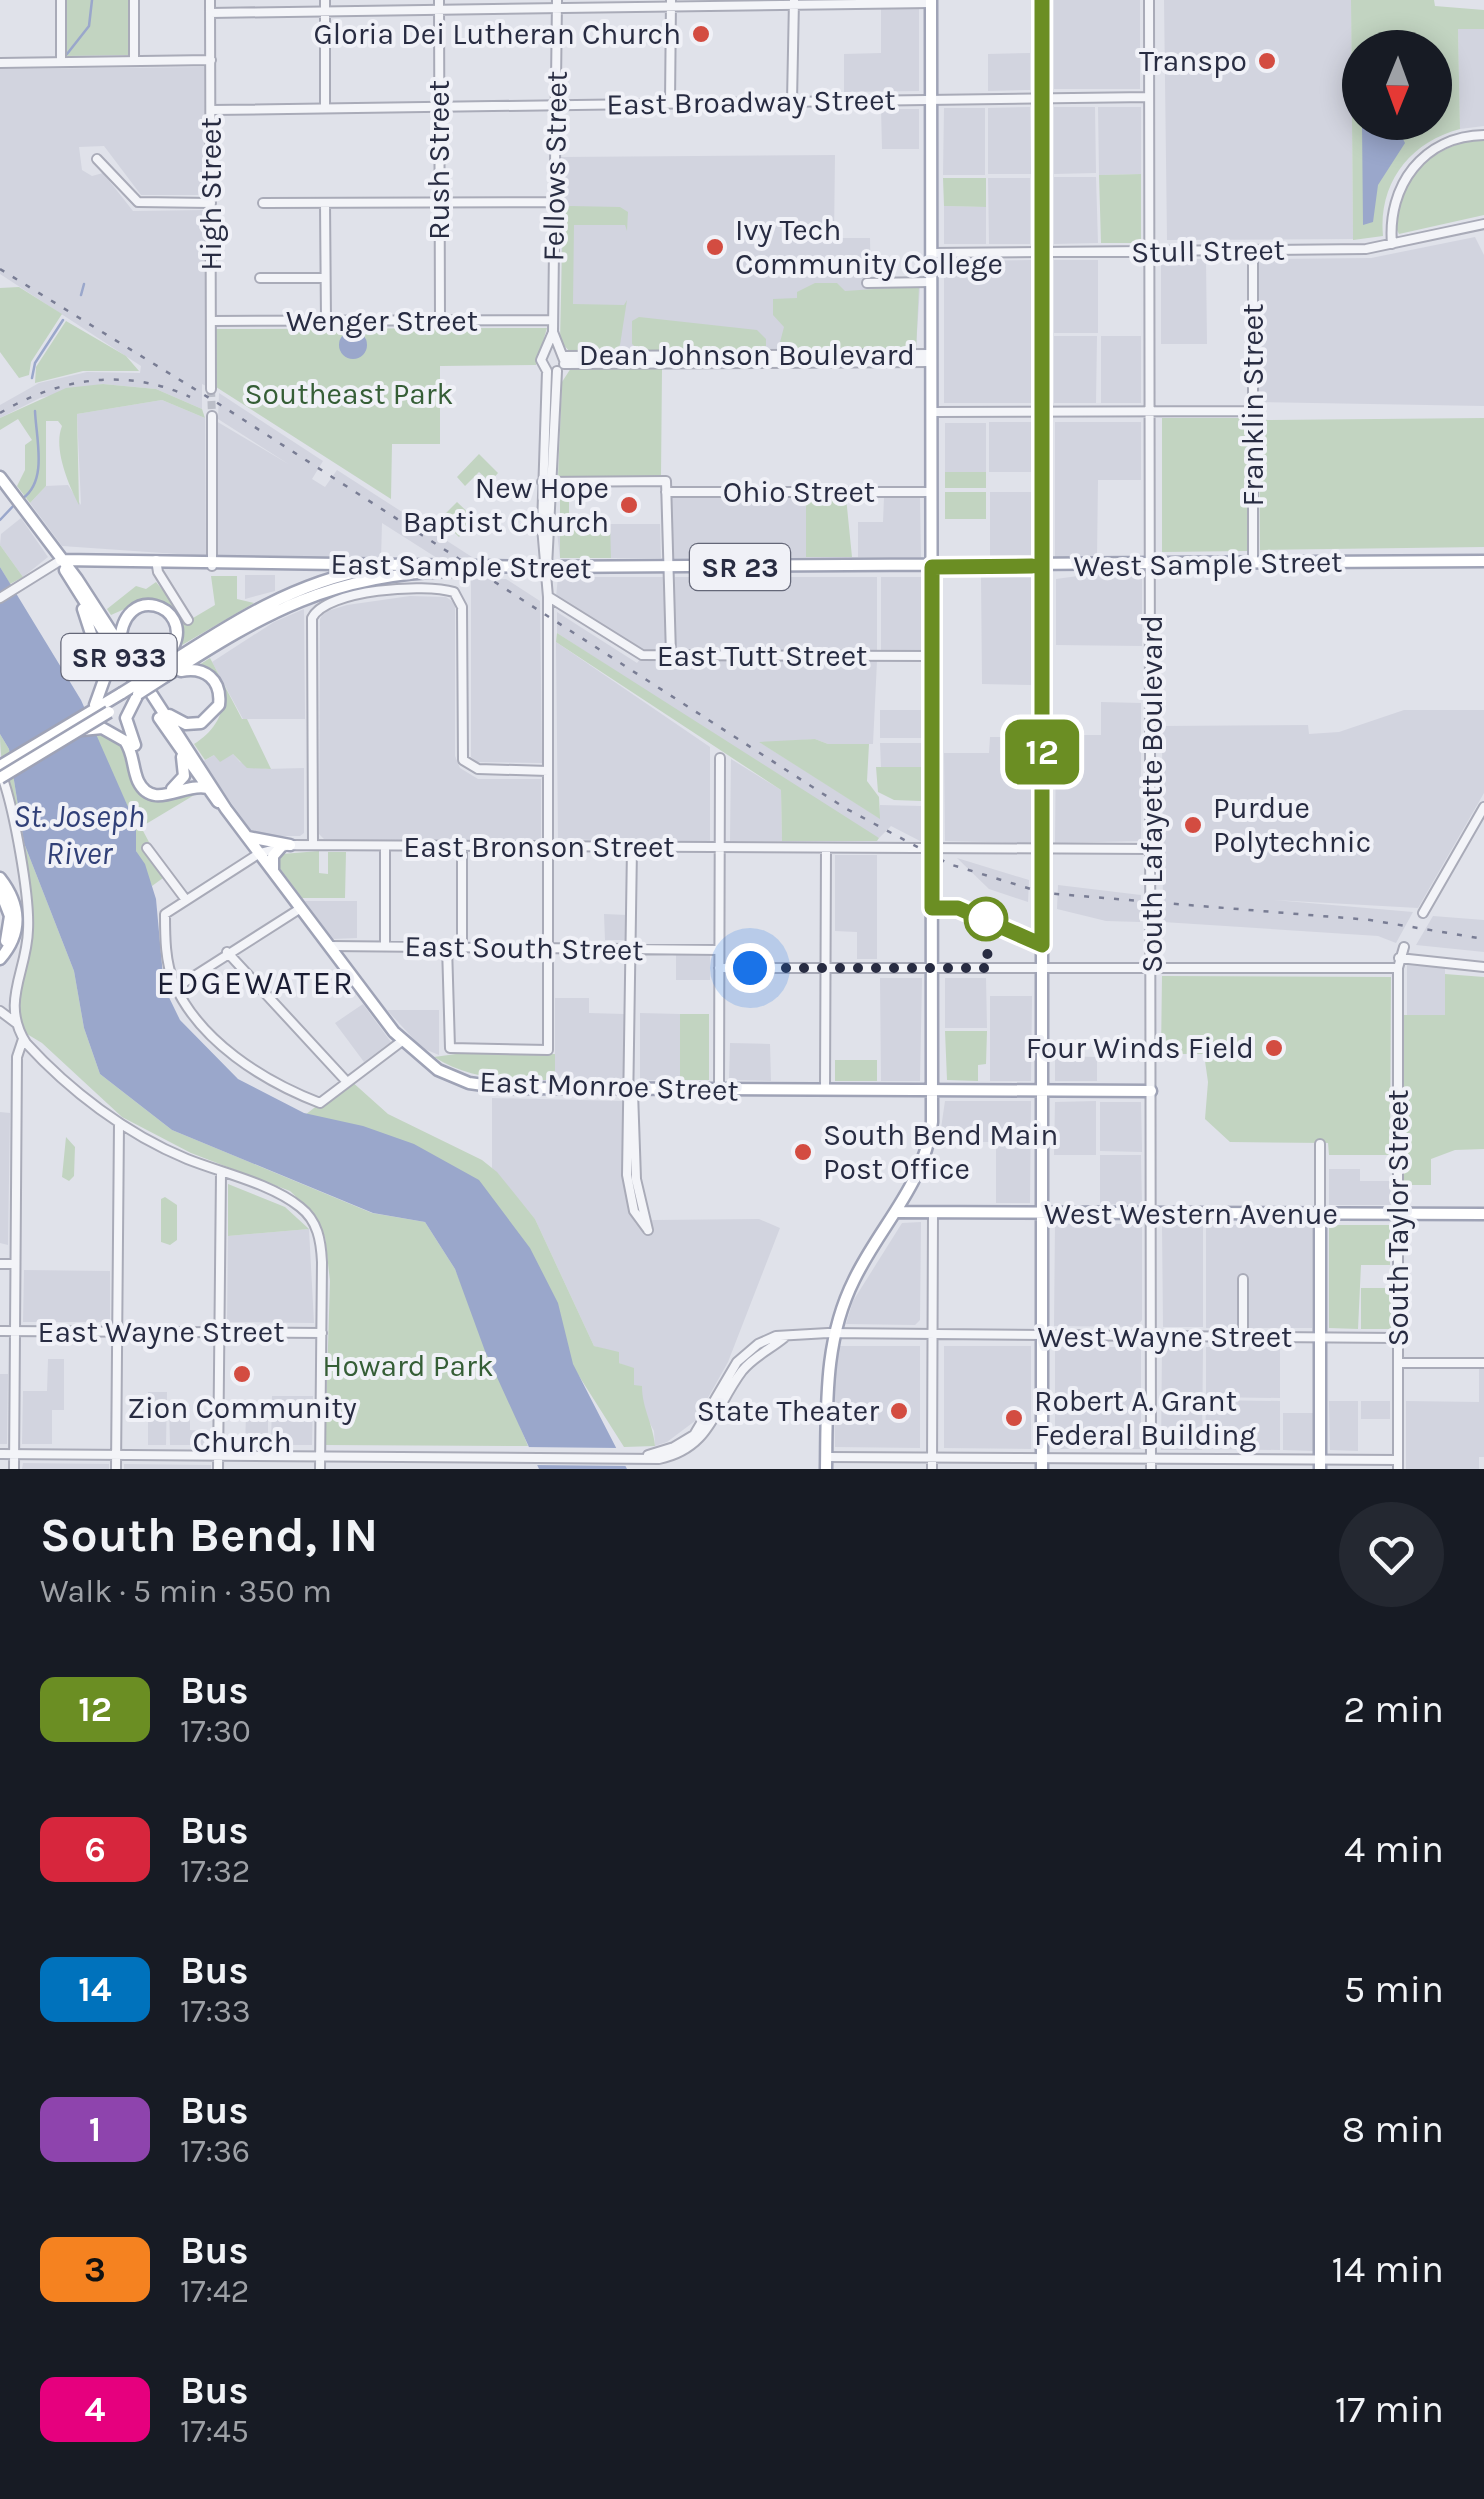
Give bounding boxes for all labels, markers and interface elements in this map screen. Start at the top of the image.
place label: Gloria Dei Lutheran Church [314,16,681,52]
marker: Gloria Dei Lutheran Church [690,23,712,45]
north arrow [1342,30,1452,140]
map controls [1342,30,1452,140]
place label: Transpo [1139,43,1247,79]
marker: Transpo [1256,50,1278,72]
street label: Fellows Street [535,70,575,262]
street label: Rush Street [421,80,457,240]
street label: East Broadway Street [606,81,896,123]
street label: High Street [193,117,229,271]
place label: Ivy Tech Community College [735,212,1003,282]
street label: Stull Street [1131,232,1285,270]
marker: Ivy Tech Community College [704,236,726,258]
street label: Wenger Street [286,303,478,339]
street label: Franklin Street [1235,303,1271,507]
street label: Dean Johnson Boulevard [579,337,915,373]
park label: Southeast Park [244,376,454,412]
place label: New Hope Baptist Church [403,470,609,540]
street label: Ohio Street [723,474,875,510]
marker: New Hope Baptist Church [618,494,640,516]
road number: SR 23 [690,544,790,590]
street label: West Sample Street [1073,544,1343,584]
street label: East Sample Street [330,546,592,586]
street label: South Lafayette Boulevard [1134,615,1170,973]
road number: SR 933 [62,634,176,680]
street label: East Tutt Street [657,638,867,674]
line badge: 12 [997,720,1087,784]
text: 12 [1025,732,1059,773]
place label: Purdue Polytechnic [1213,790,1371,860]
water label: St. Joseph River [13,798,145,872]
marker: Purdue Polytechnic [1182,814,1204,836]
street label: East Bronson Street [403,829,675,865]
unlabelled marker [965,898,1007,940]
street label: East South Street [404,928,644,968]
your location [725,943,775,993]
district label: EDGEWATER [157,965,355,1002]
place label: Four Winds Field [1026,1030,1254,1066]
marker: Four Winds Field [1263,1037,1285,1059]
street label: East Monroe Street [479,1063,739,1109]
street label: South Taylor Street [1380,1089,1416,1347]
place label: South Bend Main Post Office [823,1117,1058,1187]
marker: South Bend Main Post Office [792,1141,814,1163]
street label: West Western Avenue [1044,1196,1338,1232]
street label: East Wayne Street [38,1314,284,1350]
street label: West Wayne Street [1038,1319,1292,1355]
park label: Howard Park [322,1348,494,1384]
marker: Zion Community Church [231,1363,253,1385]
place label: Robert A. Grant Federal Building [1034,1383,1256,1453]
place label: Zion Community Church [127,1390,357,1460]
place label: State Theater [697,1393,879,1429]
marker: State Theater [888,1400,910,1422]
marker: Robert A. Grant Federal Building [1003,1407,1025,1429]
button: heart [1339,1502,1444,1607]
text: South Bend, IN [40,1507,378,1563]
text: Walk · 5 min · 350 m [40,1573,332,1610]
text: Bus [180,1668,249,1713]
text: 2 min [1343,1687,1444,1732]
text: 12 [78,1689,112,1730]
text: 17:30 [180,1713,251,1750]
text: Bus [180,1808,249,1853]
text: 4 min [1344,1827,1444,1872]
text: 6 [84,1829,106,1870]
text: 17:32 [180,1853,250,1890]
text: Bus [180,1948,249,1993]
text: 5 min [1344,1967,1444,2012]
text: 14 [78,1969,112,2010]
text: 17:33 [180,1993,251,2030]
text: Bus [180,2088,249,2133]
text: 8 min [1342,2107,1444,2152]
text: 1 [89,2109,101,2150]
text: 17:36 [180,2133,250,2170]
text: Bus [180,2228,249,2273]
text: 14 min [1331,2247,1444,2292]
text: 3 [84,2249,106,2290]
text: 17:42 [180,2273,249,2310]
text: Bus [180,2368,249,2413]
text: 17 min [1335,2387,1444,2432]
text: 4 [85,2389,105,2430]
text: 17:45 [180,2413,249,2450]

